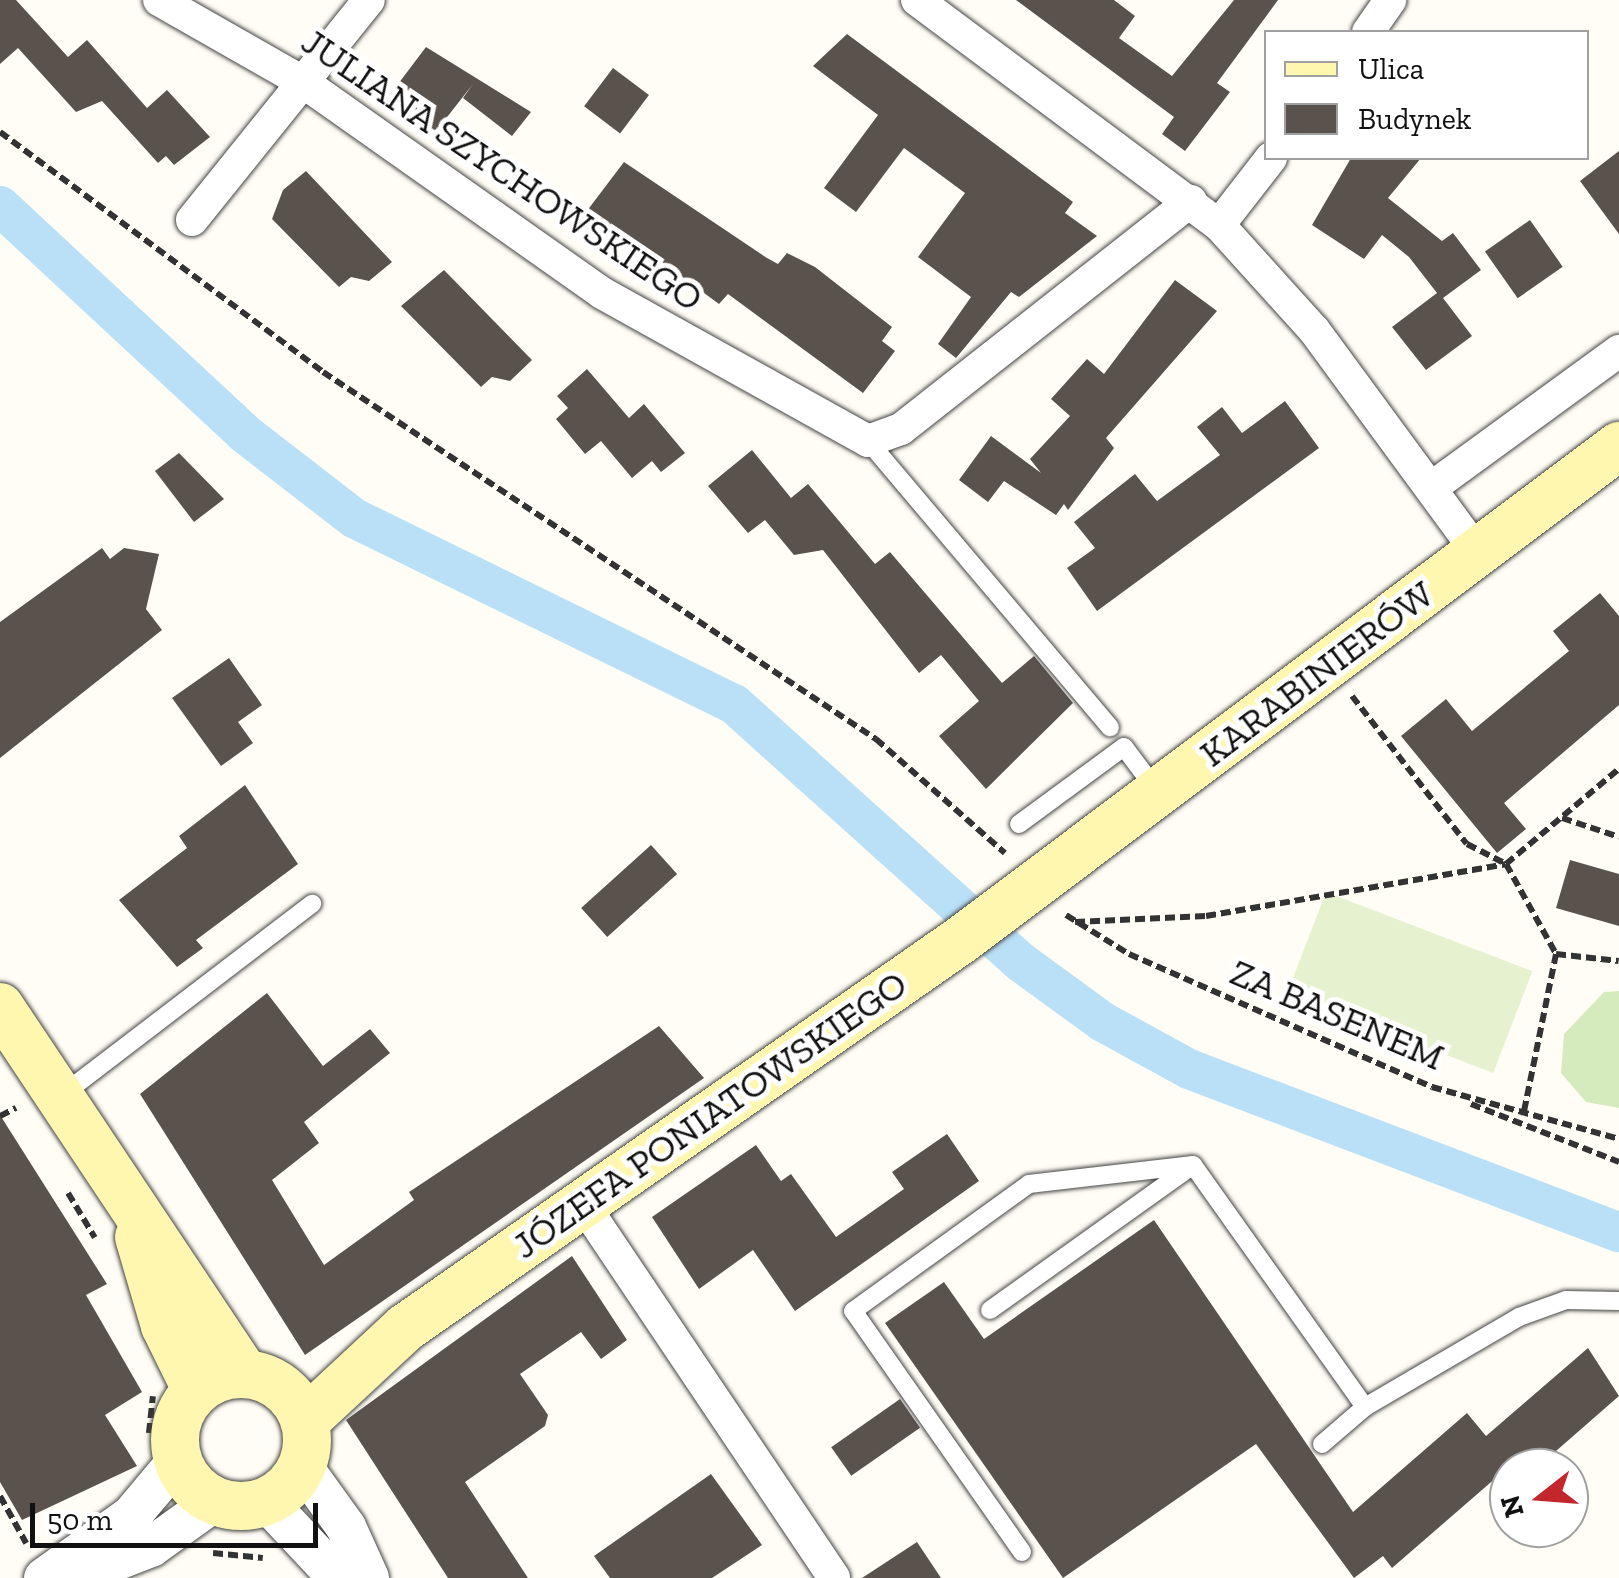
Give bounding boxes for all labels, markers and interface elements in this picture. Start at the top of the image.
street label: JULIANA SZYCHOWSKIEGO [292,18,712,322]
legend [1264,30,1589,160]
text: Ulica [1358,51,1424,87]
text: Budynek [1358,101,1471,137]
street label: KARABINIERÓW [1191,571,1443,777]
street label: ZA BASENEM [1223,949,1451,1081]
street label: JÓZEFA PONIATOWSKIEGO [504,961,916,1269]
north arrow [1489,1448,1589,1548]
scale bar [35,1483,322,1545]
text: N [1493,1491,1531,1521]
text: 50 m [47,1502,112,1538]

